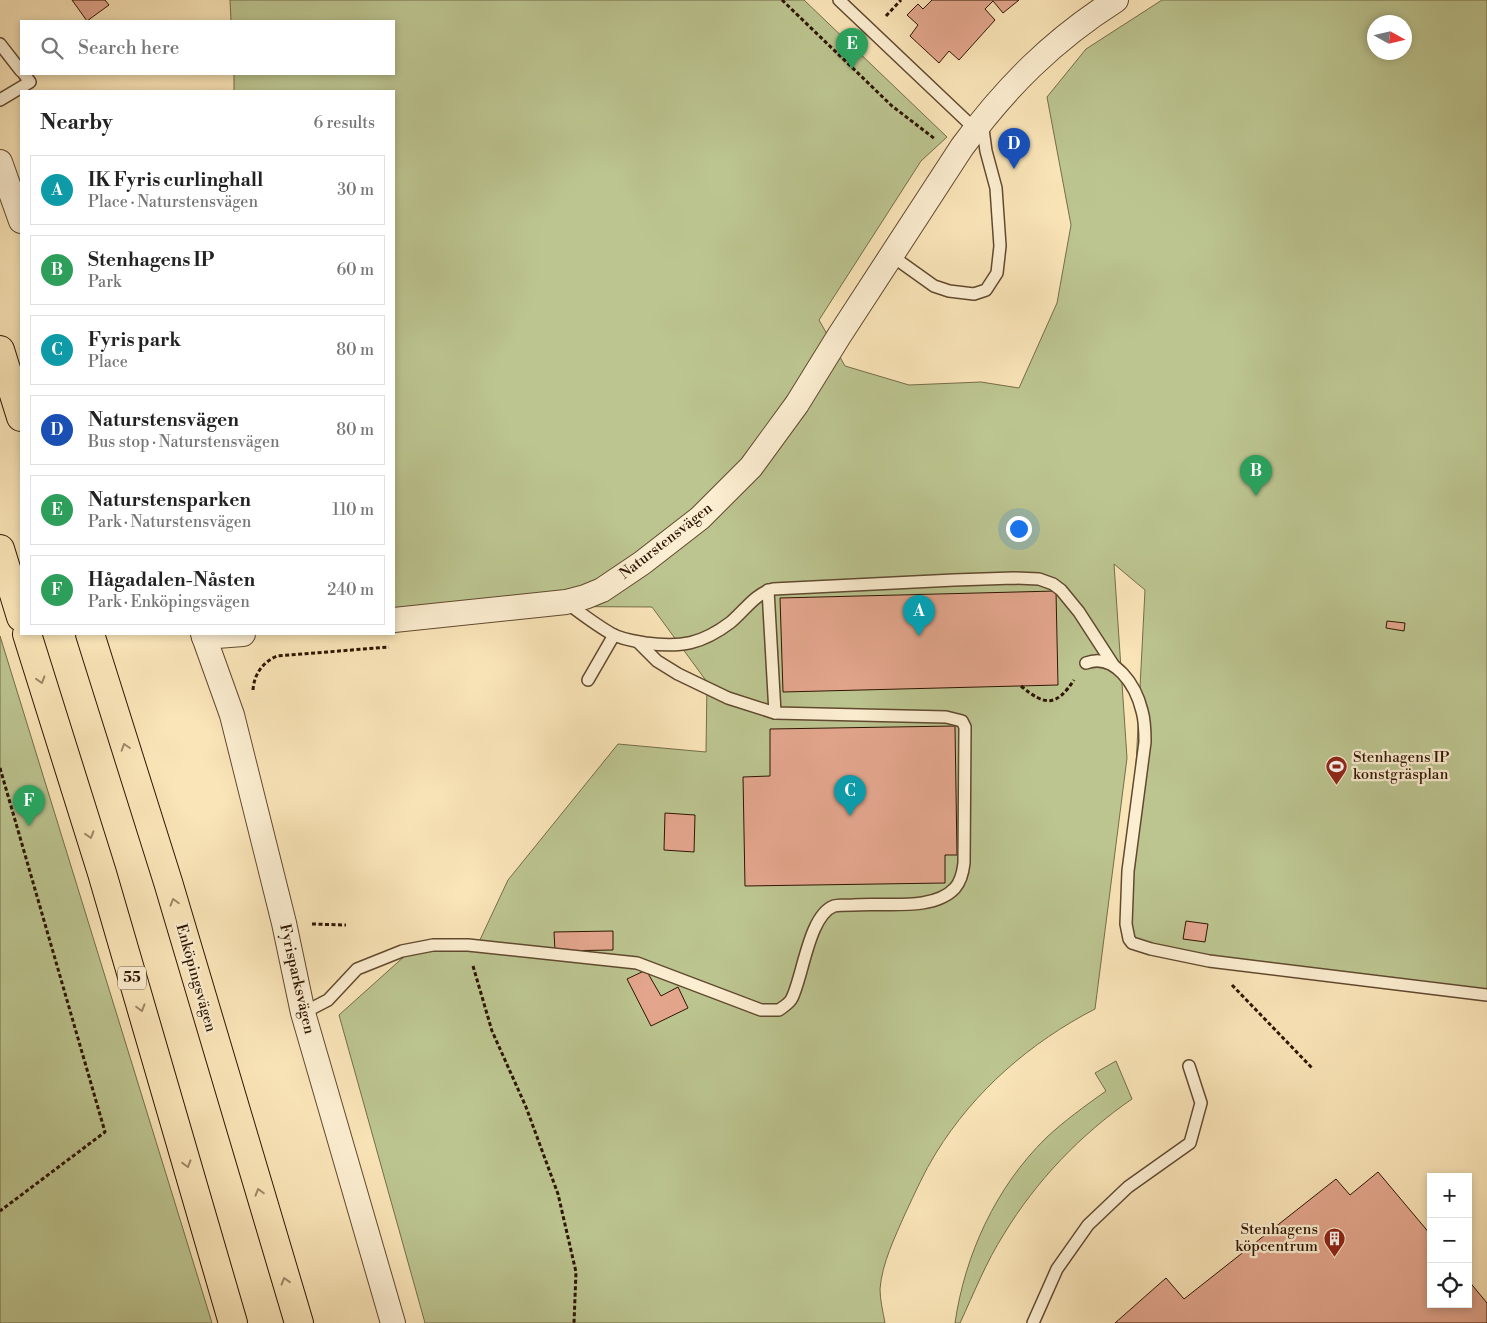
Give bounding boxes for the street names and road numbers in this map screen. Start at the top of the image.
street label: Naturstensvägen [616,499,717,583]
street label: Enköpingsvägen [171,922,221,1034]
street label: Fyrisparksvägen [275,922,319,1036]
road number: 55 [118,966,146,990]

